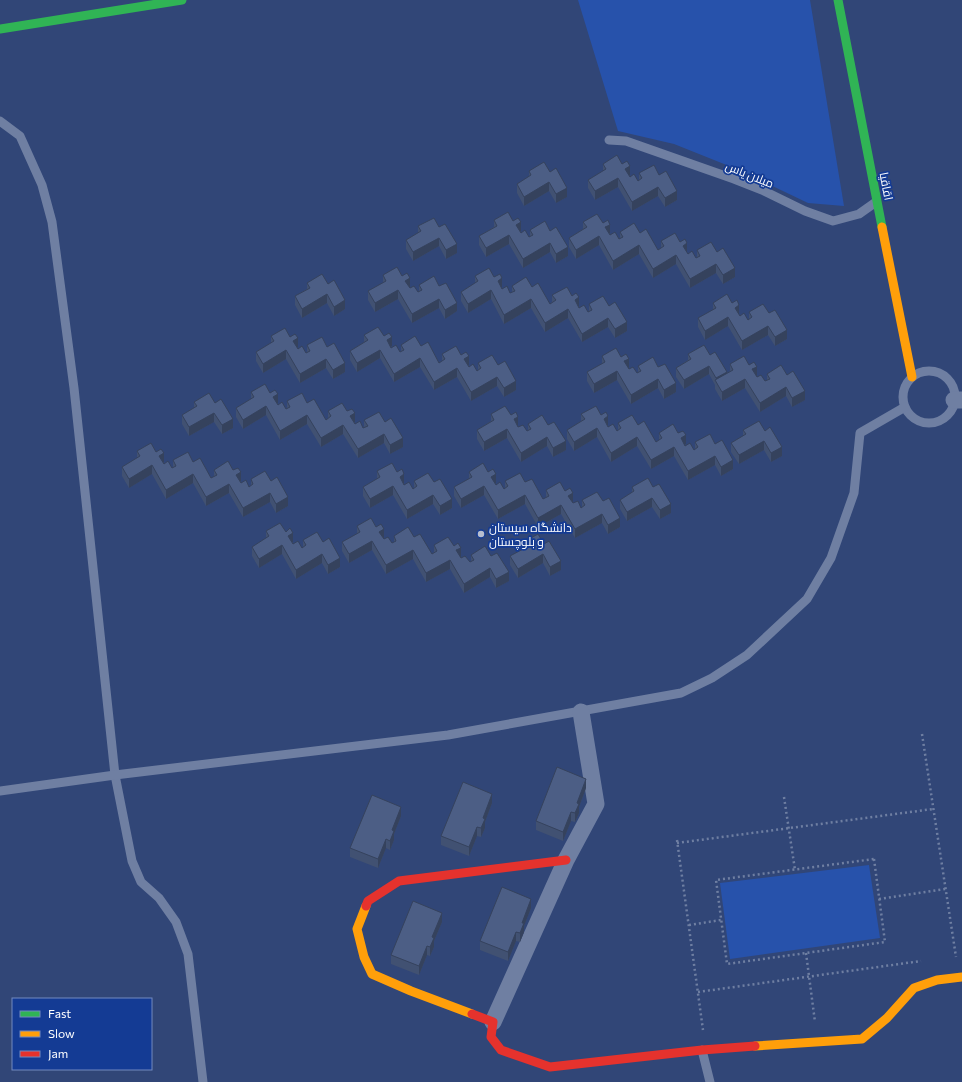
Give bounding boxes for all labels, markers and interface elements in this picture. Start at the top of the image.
street label: میلان یاس [723,158,776,191]
street label: اقاقیا [876,171,897,201]
place label: دانشگاه سیستان و بلوچستان [489,520,572,551]
marker: دانشگاه سیستان و بلوچستان [476,529,486,539]
legend [12,998,152,1070]
text: Fast [48,1006,71,1020]
text: Slow [48,1026,75,1040]
text: Jam [48,1046,68,1061]

